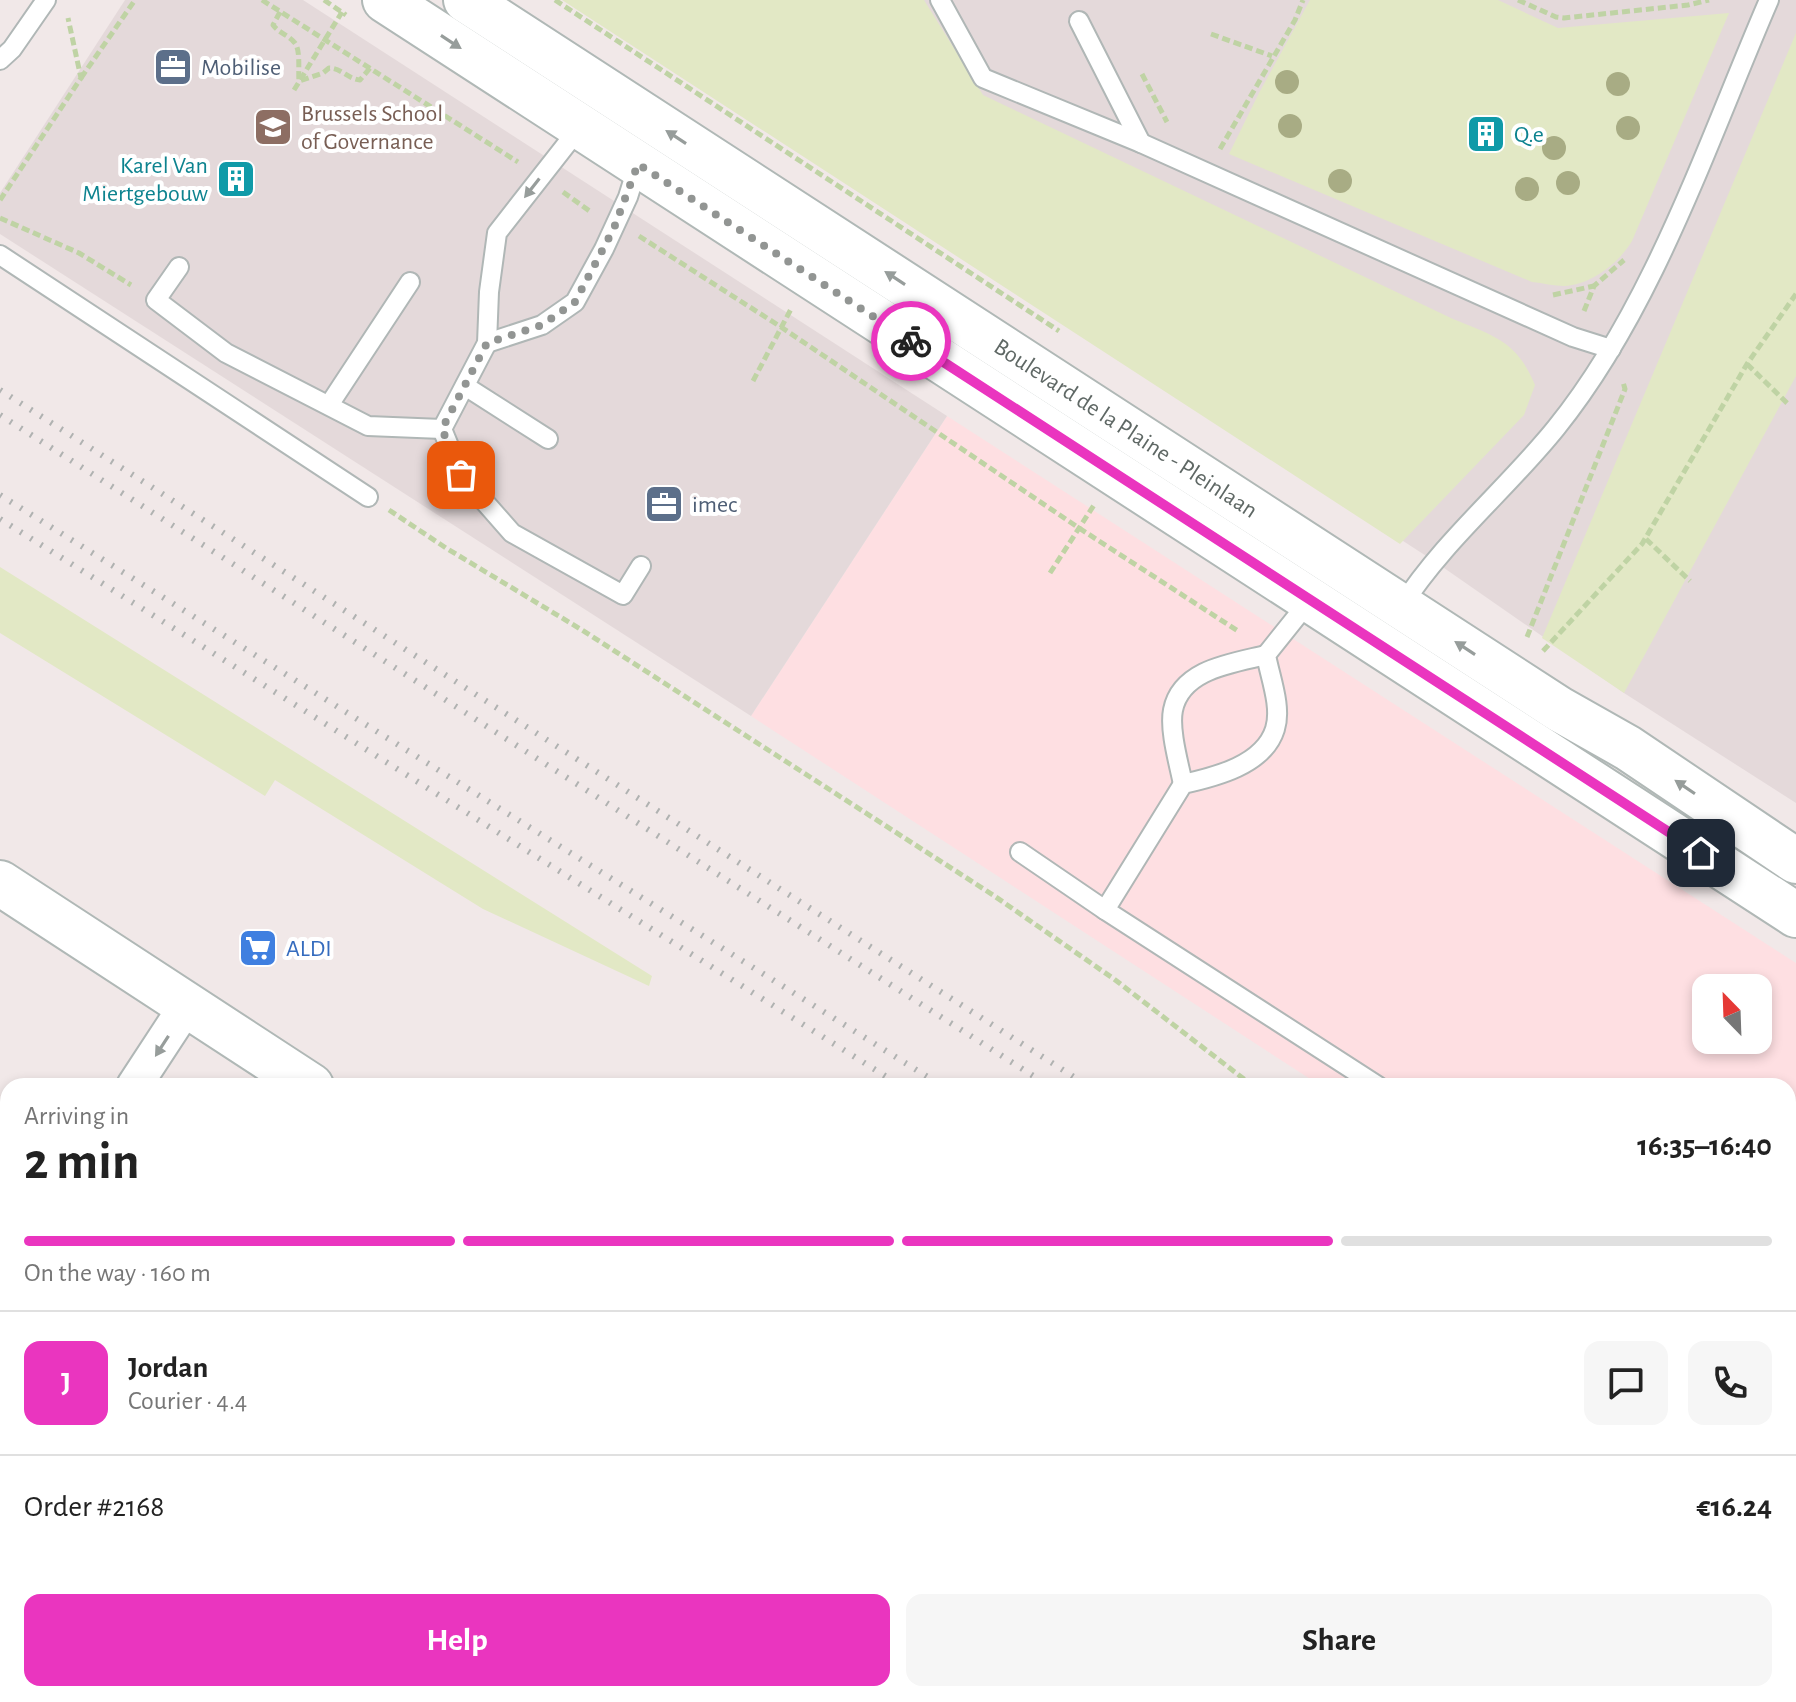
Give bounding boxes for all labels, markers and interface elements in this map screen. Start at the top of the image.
one-way arrow [440,35,462,49]
office icon: Mobilise [152,46,194,88]
place label: Mobilise [201,56,281,80]
place label: Brussels School of Governance [301,102,443,154]
school or university icon: Brussels School of Governance [252,106,294,148]
building icon: Q.e [1465,113,1507,155]
place label: Q.e [1514,123,1544,147]
one-way arrow [665,130,687,144]
place label: Karel Van Miertgebouw [82,154,208,206]
building icon: Karel Van Miertgebouw [215,158,257,200]
one-way arrow [525,178,541,198]
one-way arrow [884,270,905,285]
courier [871,301,951,381]
icon: bike [889,319,933,363]
street label: Boulevard de la Plaine - Pleinlaan [989,335,1261,523]
pin [427,441,495,509]
icon: bag [439,453,483,497]
office icon: imec [643,483,685,525]
place label: imec [692,493,737,517]
one-way arrow [1455,640,1476,655]
one-way arrow [1674,780,1695,795]
pin [1667,819,1735,887]
icon: home [1679,831,1723,875]
supermarket icon: ALDI [237,927,279,969]
place label: ALDI [286,937,332,961]
north arrow [1692,974,1772,1054]
map controls [1692,974,1772,1054]
one-way arrow [155,1035,169,1057]
text: Arriving in [24,1103,129,1129]
text: 16:35–16:40 [1637,1131,1772,1161]
text: 2 min [24,1136,139,1188]
text: On the way · 160 m [24,1260,211,1286]
button: chat [1584,1341,1668,1425]
button: phone [1688,1341,1772,1425]
text: Jordan [128,1353,208,1383]
text: J [61,1368,71,1398]
text: Courier · 4.4 [128,1388,247,1414]
text: Order #2168 [24,1492,165,1522]
text: €16.24 [1697,1492,1772,1522]
button: Help [24,1594,890,1686]
button: Share [906,1594,1772,1686]

